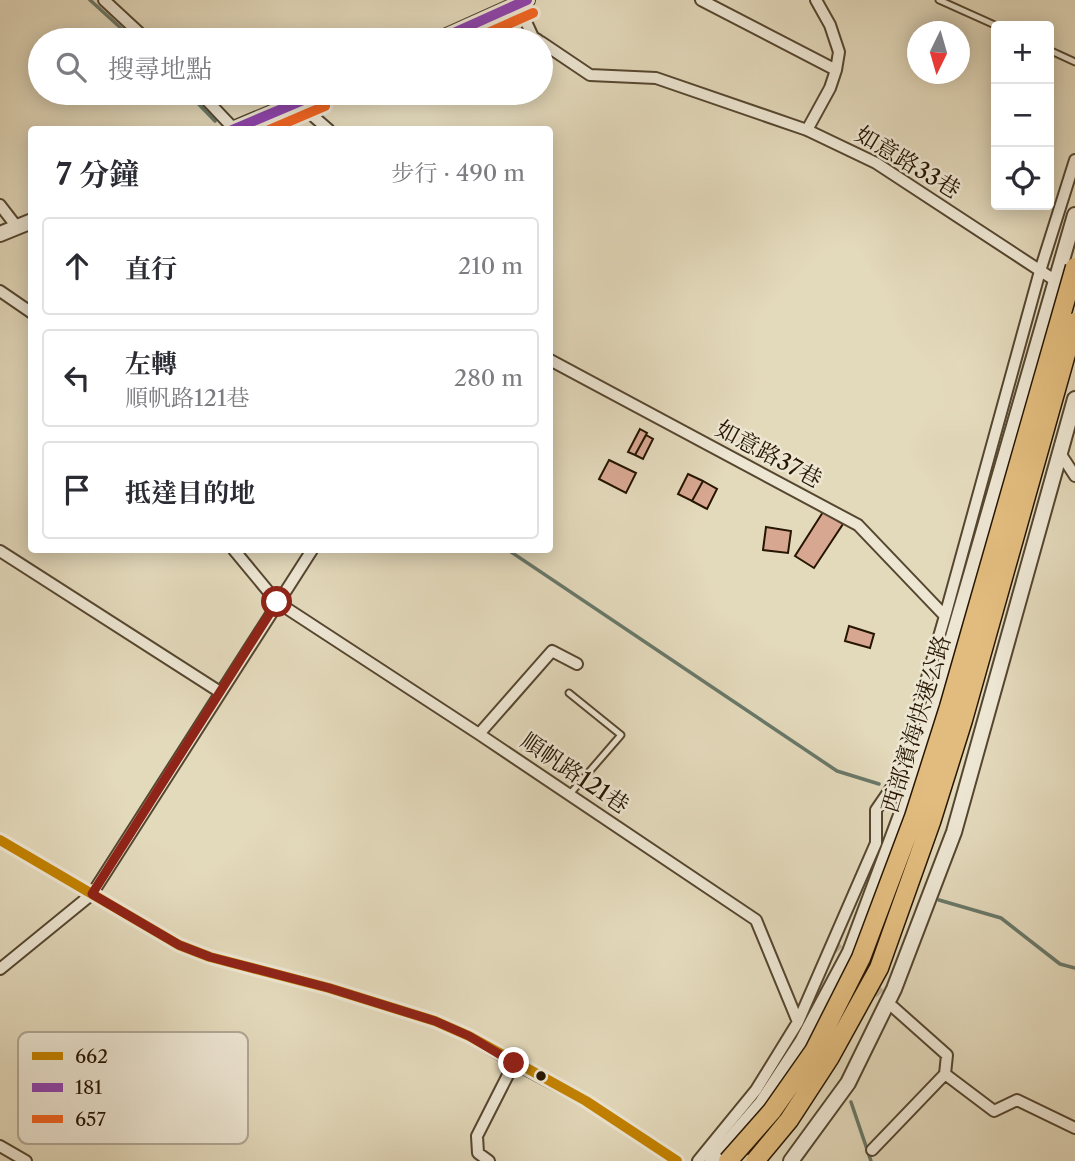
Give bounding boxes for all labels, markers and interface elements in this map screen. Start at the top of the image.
north arrow [907,21,970,84]
map controls [991,21,1054,210]
button: + [991,21,1054,84]
search box [28,28,553,105]
icon: search [52,48,90,86]
text: 搜尋地點 [108,53,212,85]
button: − [991,84,1054,147]
street label: 如意路33巷 [851,120,965,204]
button: locate [991,147,1054,210]
text: 7 分鐘 [56,156,139,193]
text: 步行 · 490 m [391,159,525,187]
icon: ahead [58,247,96,285]
text: 210 m [458,252,523,280]
text: 直行 [125,253,177,285]
text: 左轉 [125,348,177,380]
icon: left [58,359,96,397]
text: 280 m [454,364,523,392]
text: 順帆路121巷 [125,384,250,412]
street label: 如意路37巷 [711,414,827,494]
icon: arrive [58,471,96,509]
text: 抵達目的地 [125,477,255,509]
route start [261,586,292,617]
street label: 西部濱海快速公路 [876,632,956,816]
street label: 順帆路121巷 [516,727,634,819]
legend [18,1032,248,1144]
text: 662 [75,1045,108,1068]
route end [498,1047,529,1078]
unlabelled marker [534,1069,548,1083]
text: 181 [75,1076,102,1099]
text: 657 [75,1108,106,1131]

